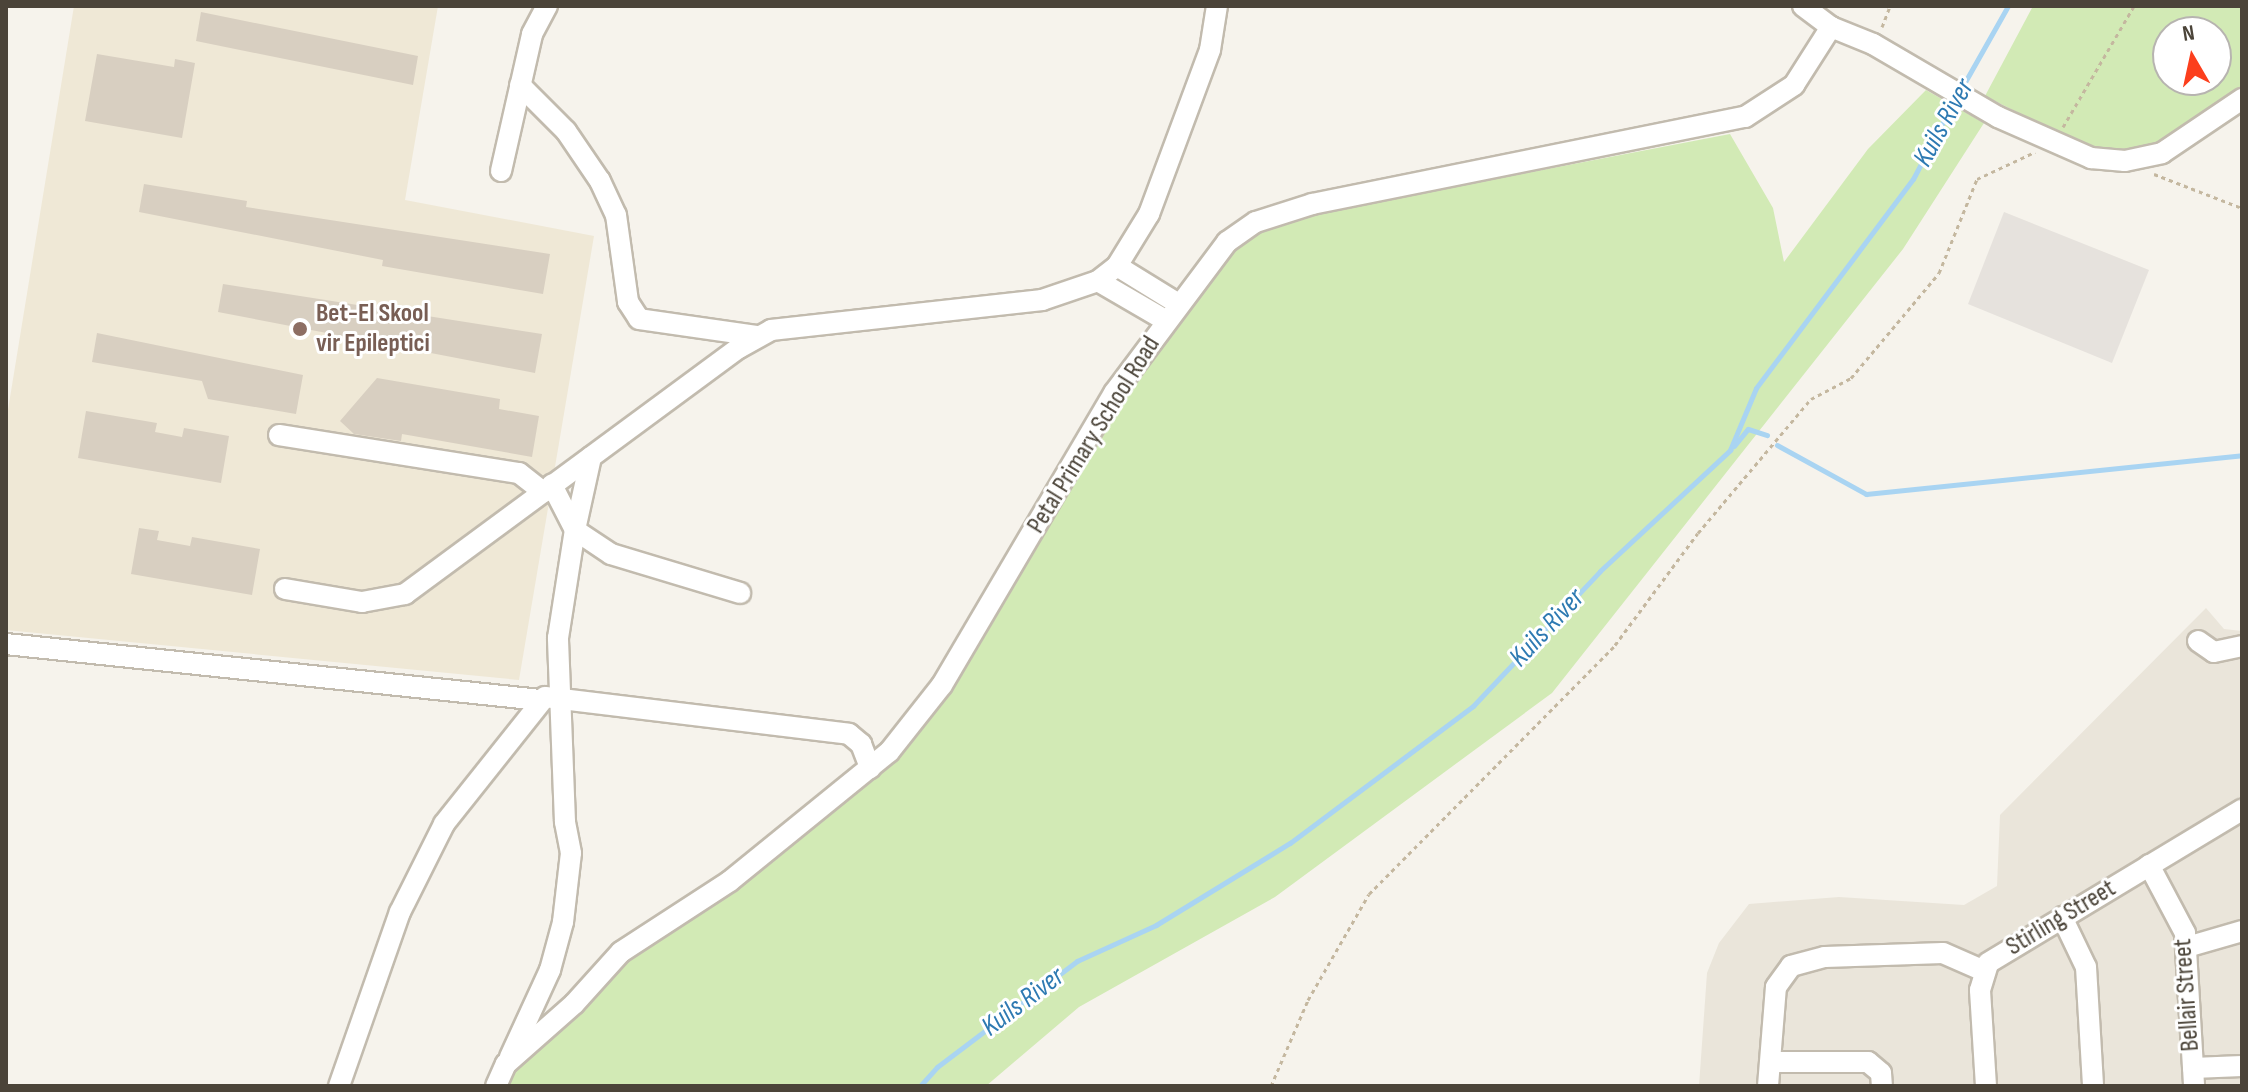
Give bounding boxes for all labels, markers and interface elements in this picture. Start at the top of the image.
north arrow [2152,16,2232,96]
text: N [2181,20,2196,48]
water label: Kuils River [1906,73,1982,173]
place label: Bet-El Skool vir Epileptici [316,298,430,360]
marker: Bet-El Skool vir Epileptici [291,320,309,338]
street label: Petal Primary School Road [1021,331,1167,539]
water label: Kuils River [1502,582,1592,674]
street label: Stirling Street [2001,873,2121,963]
street label: Bellair Street [2167,938,2207,1052]
water label: Kuils River [975,960,1071,1044]

